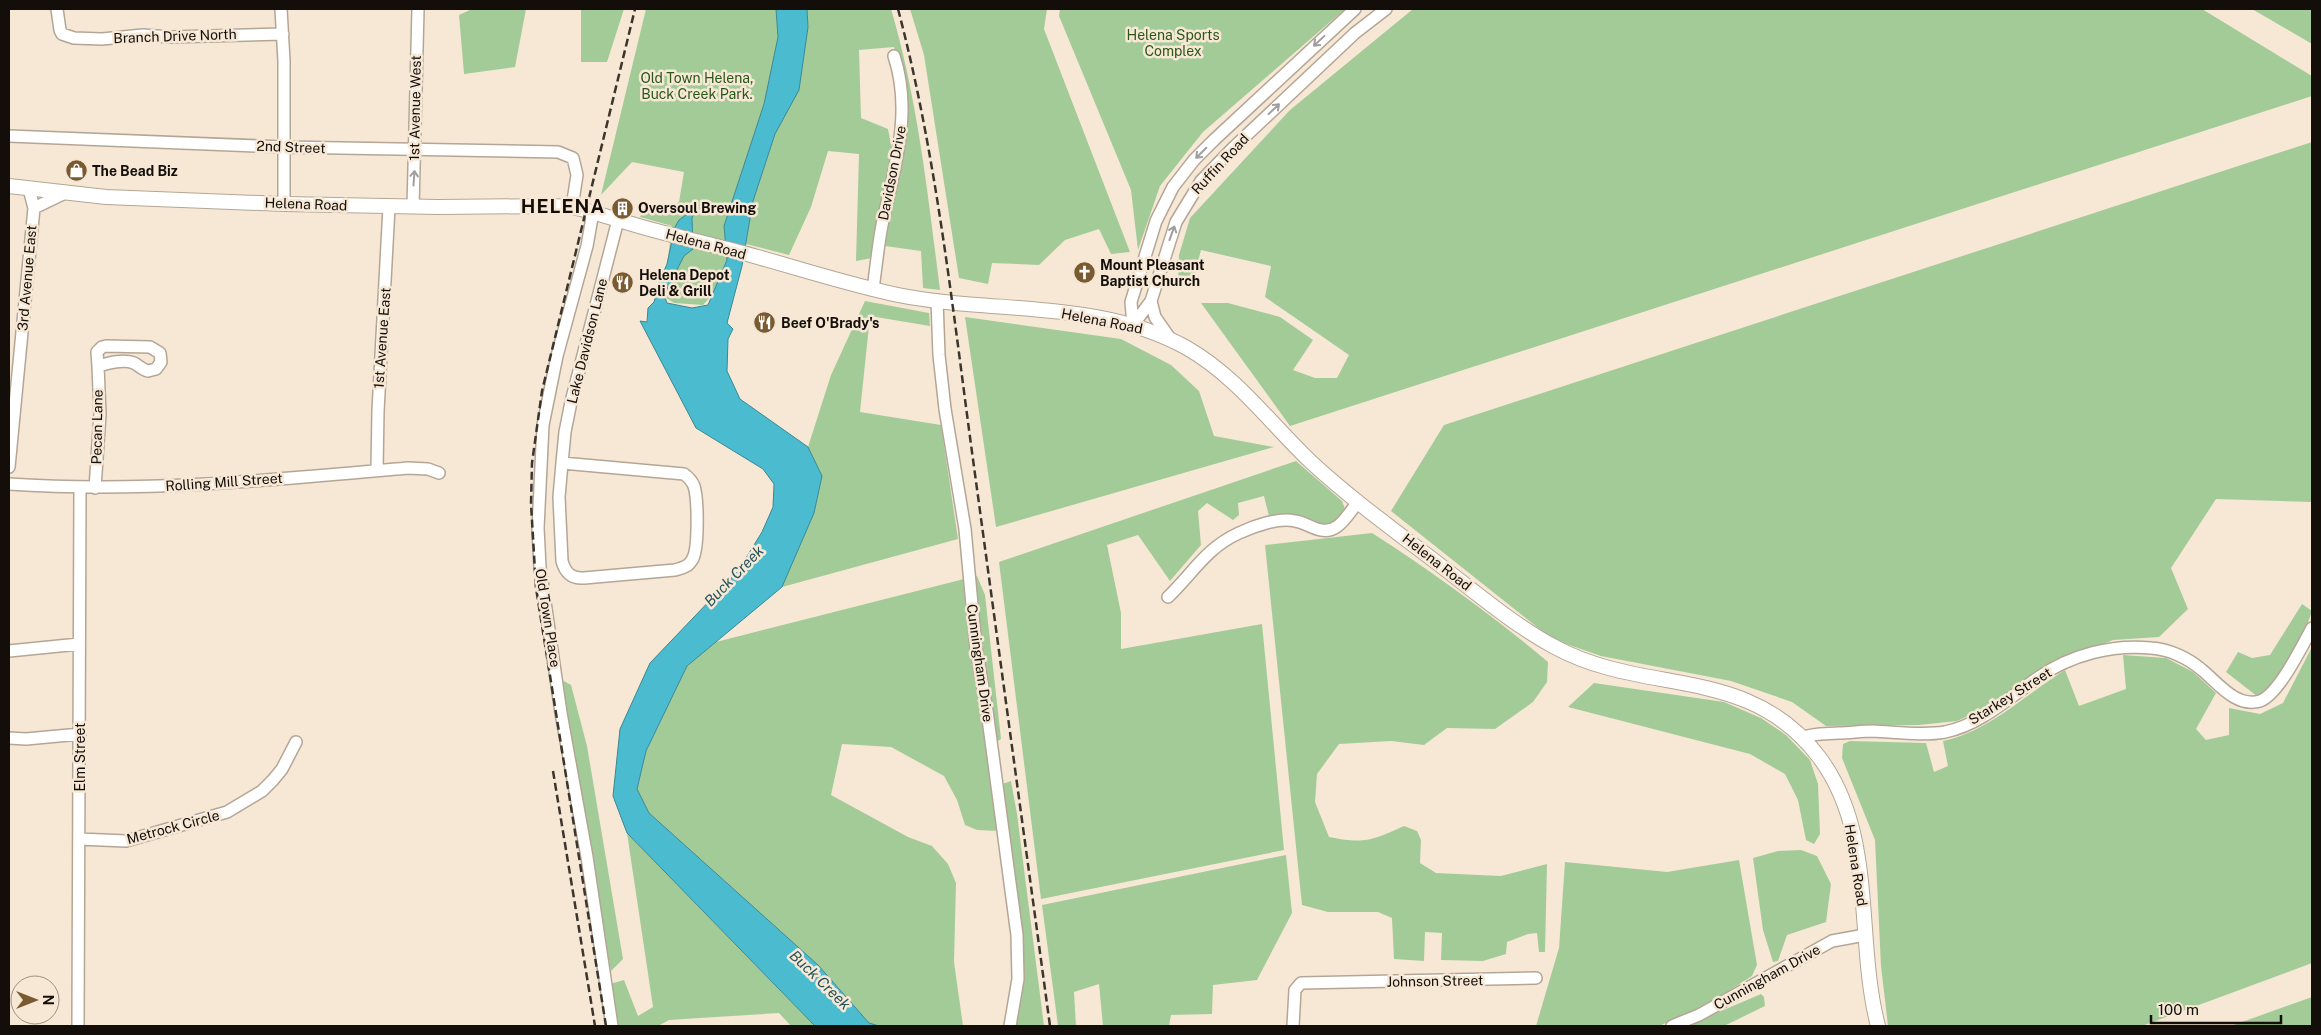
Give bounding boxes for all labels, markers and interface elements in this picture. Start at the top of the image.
street label: Branch Drive North [113,26,237,46]
park label: Helena Sports Complex [1127,27,1220,59]
one-way arrow [1313,36,1326,47]
street label: 1st Avenue West [406,55,424,161]
park label: Old Town Helena, Buck Creek Park. [641,70,753,102]
one-way arrow [1268,103,1280,115]
street label: Davidson Drive [875,124,909,222]
street label: Ruffin Road [1188,131,1252,197]
street label: 2nd Street [256,138,326,156]
one-way arrow [1195,147,1207,159]
shop icon: The Bead Biz [64,159,88,183]
place label: The Bead Biz [92,163,178,179]
one-way arrow [409,171,418,187]
street label: Helena Road [264,195,348,213]
district label: HELENA [521,195,605,217]
building icon: Oversoul Brewing [610,196,634,220]
place label: Oversoul Brewing [638,200,756,216]
street label: 3rd Avenue East [14,225,40,331]
street label: Helena Road [664,226,748,262]
one-way arrow [1168,226,1177,241]
place label: Mount Pleasant Baptist Church [1100,257,1205,289]
church icon: Mount Pleasant Baptist Church [1072,261,1096,285]
place label: Helena Depot Deli & Grill [639,267,730,299]
restaurant icon: Helena Depot Deli & Grill [611,271,635,295]
street label: Lake Davidson Lane [564,277,610,405]
street label: 1st Avenue East [370,287,394,389]
street label: Helena Road [1060,305,1144,337]
restaurant icon: Beef O'Brady's [753,311,777,335]
place label: Beef O'Brady's [781,315,879,331]
street label: Pecan Lane [88,389,106,465]
street label: Rolling Mill Street [165,470,283,494]
street label: Helena Road [1399,530,1475,594]
water label: Buck Creek [701,541,767,609]
street label: Old Town Place [532,568,564,669]
street label: Cunningham Drive [964,603,996,723]
street label: Starkey Street [1966,664,2054,728]
street label: Elm Street [72,722,88,792]
street label: Metrock Circle [125,807,221,847]
street label: Helena Road [1842,823,1870,907]
street label: Cunningham Drive [1711,941,1823,1013]
water label: Buck Creek [787,947,855,1013]
street label: Johnson Street [1386,972,1484,990]
north arrow [10,975,60,1025]
scale bar [2151,992,2281,1024]
text: N [40,995,56,1005]
text: 100 m [2158,1001,2199,1018]

